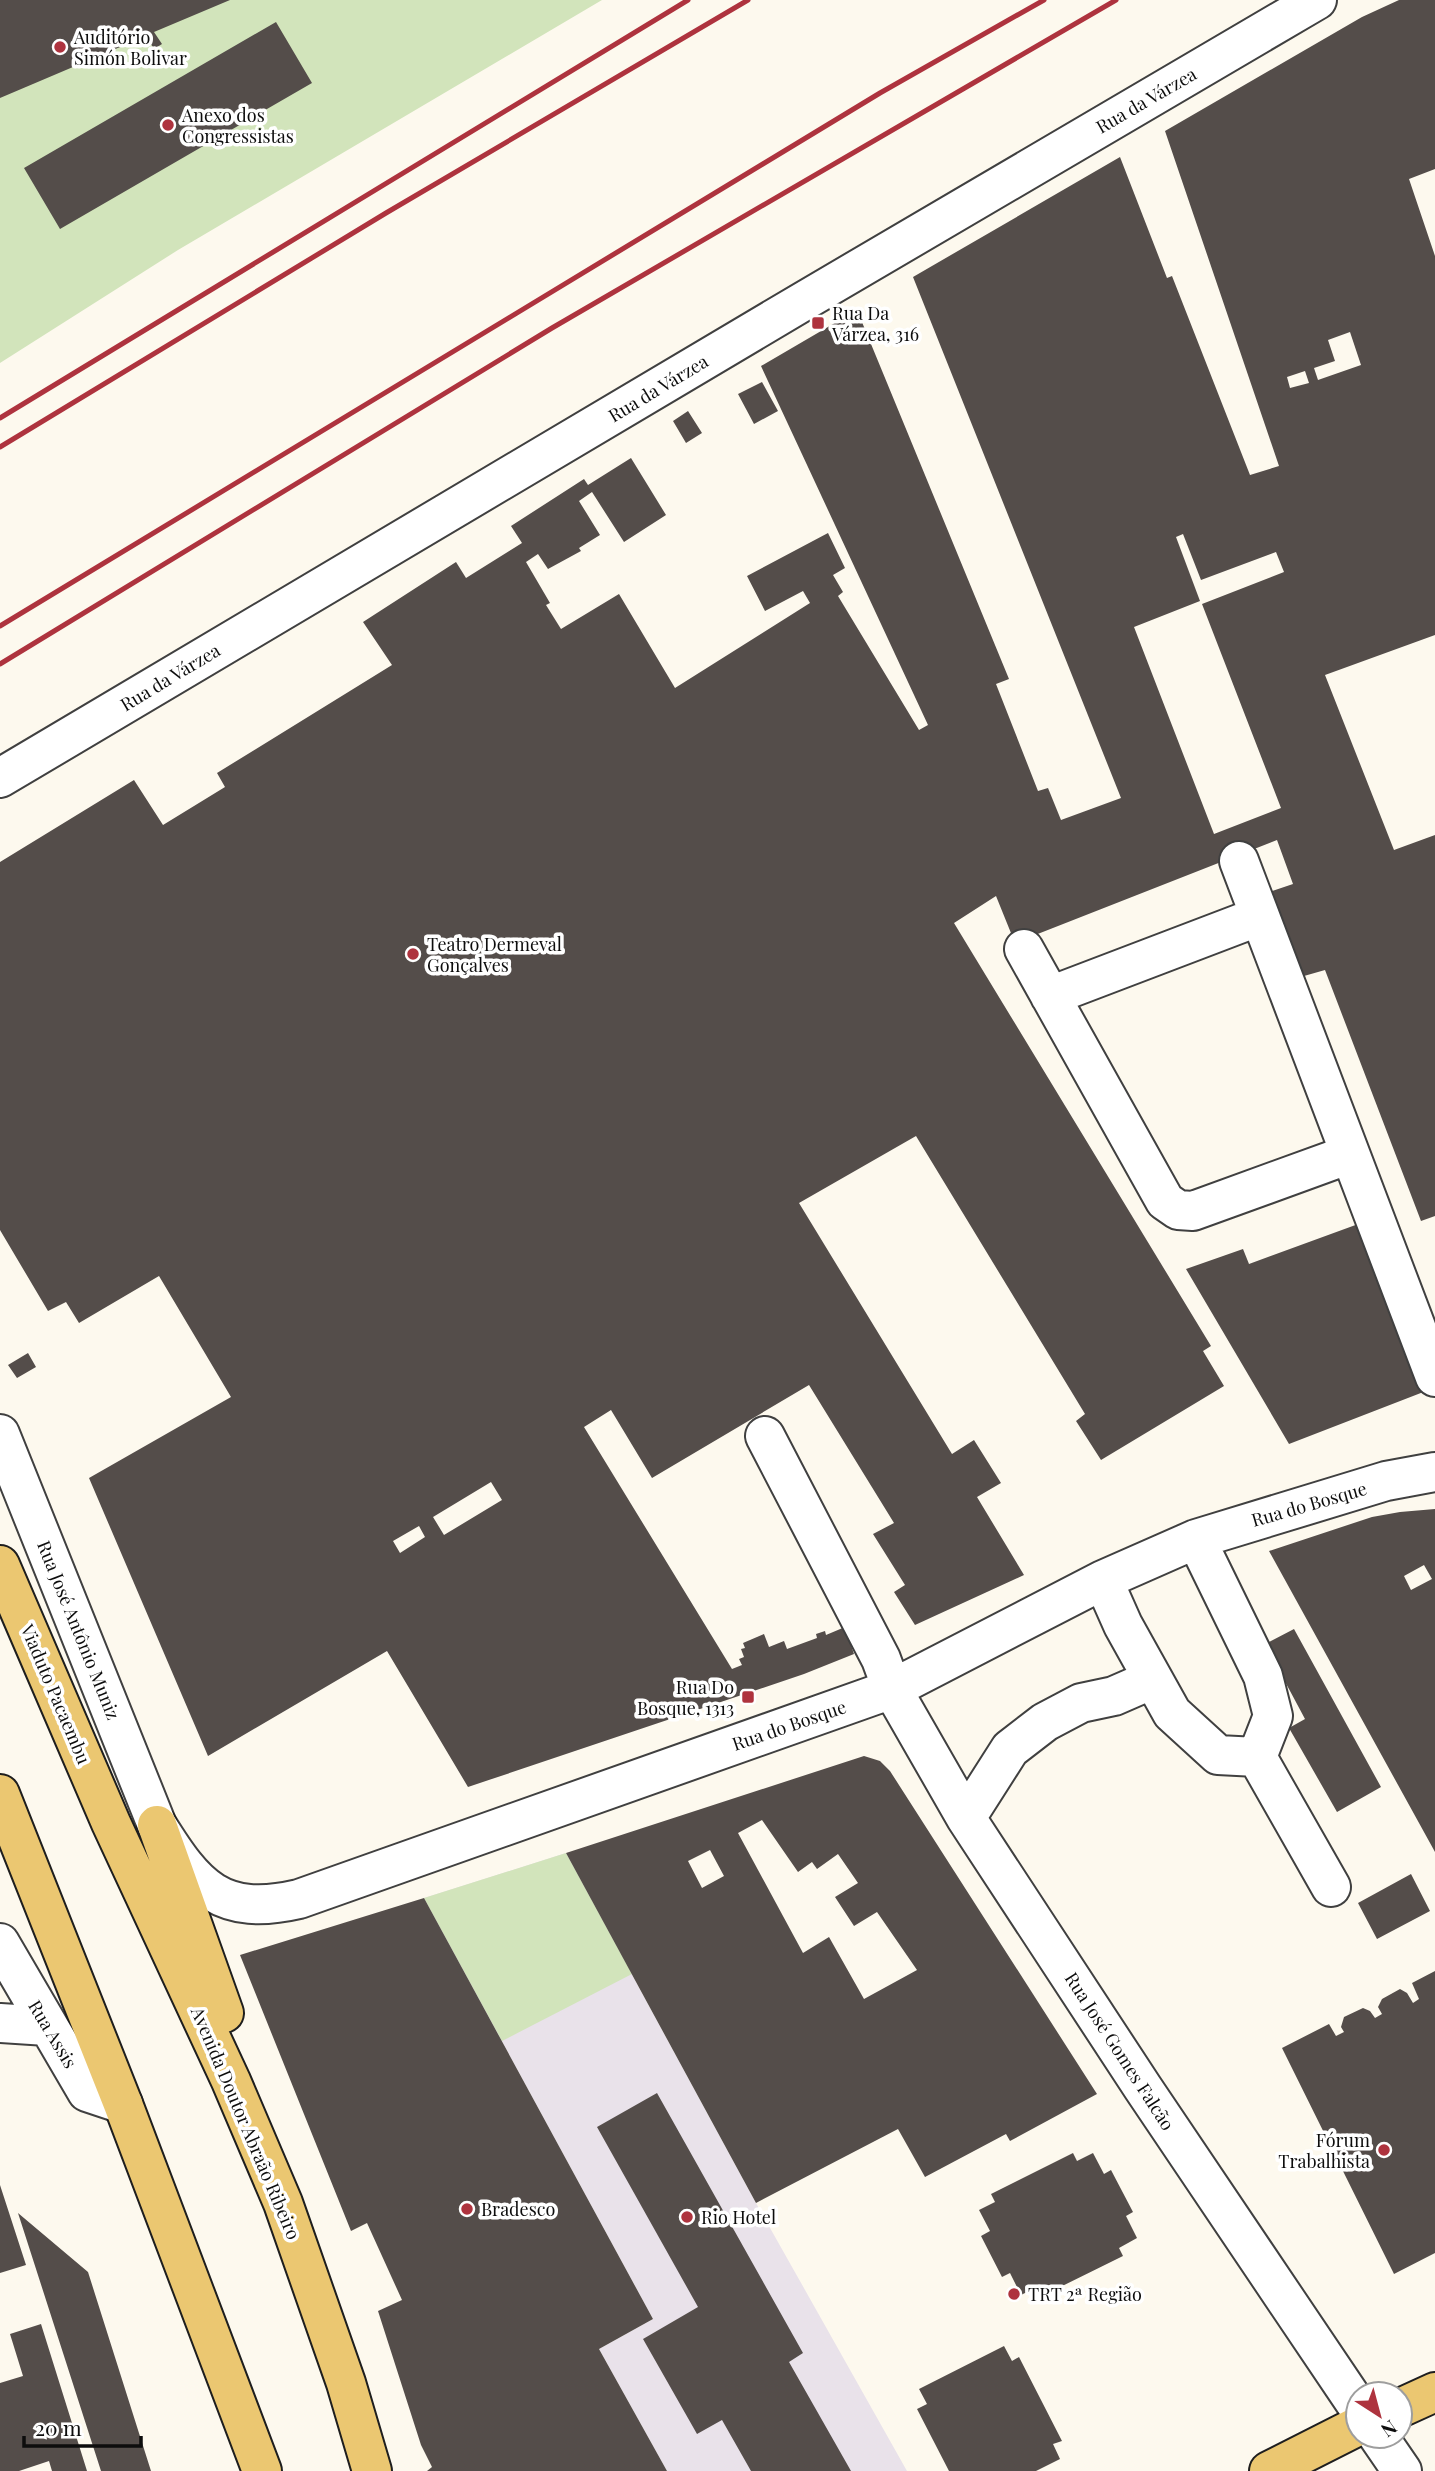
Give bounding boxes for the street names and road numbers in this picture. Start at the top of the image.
street label: Rua da Várzea [1091,62,1201,138]
street label: Rua da Várzea [604,349,712,427]
street label: Rua da Várzea [116,638,224,716]
street label: Rua do Bosque [1249,1476,1369,1532]
street label: Rua José Antônio Muniz [32,1537,126,1723]
street label: Viaduto Pacaembu [15,1620,96,1768]
street label: Rua do Bosque [729,1694,849,1756]
street label: Rua José Gomes Falcão [1060,1967,1180,2135]
street label: Rua Assis [23,1995,83,2073]
street label: Avenida Doutor Abraão Ribeiro [186,2002,306,2243]

